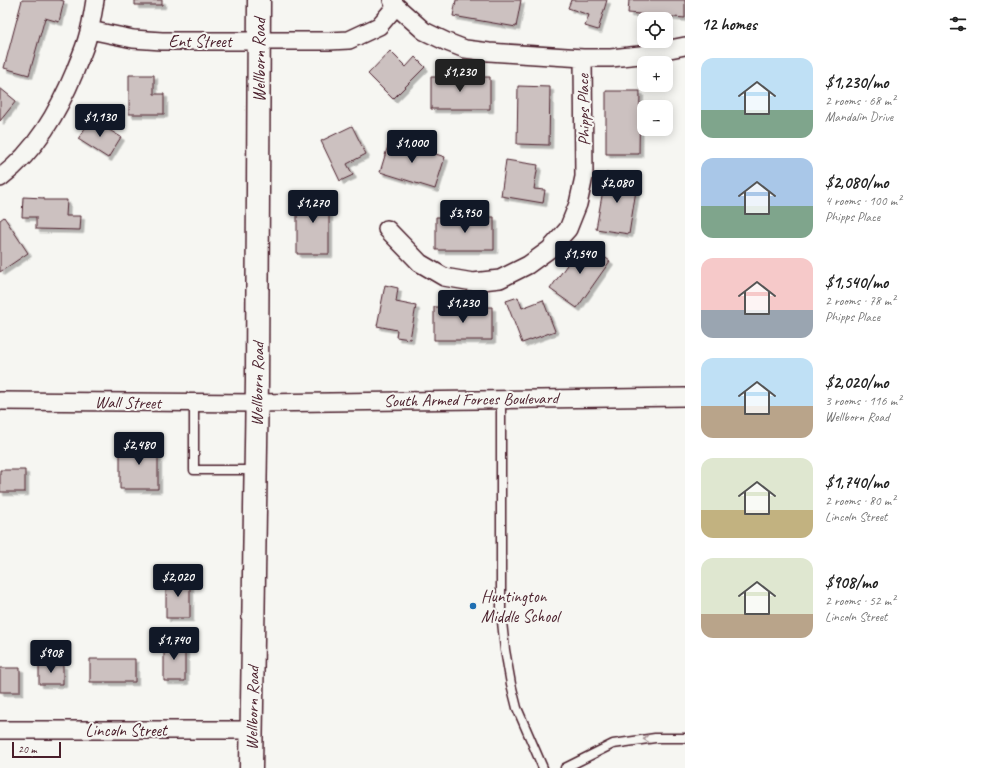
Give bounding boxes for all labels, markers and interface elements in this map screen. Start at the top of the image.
map controls [637,12,673,136]
button: locate [637,12,673,48]
icon: filters [947,13,969,35]
text: 12 homes [701,14,757,35]
street label: Wellborn Road [249,16,270,102]
street label: Ent Street [168,31,234,52]
button: + [637,56,673,92]
pin: $1,230 [427,59,493,93]
text: $1,230 [444,64,476,80]
street label: Phipps Place [572,72,595,146]
text: $1,230/mo [825,72,888,93]
icon: home [733,74,781,122]
text: 2 rooms · 68 m² [825,93,895,109]
button: − [637,100,673,136]
pin: $1,130 [67,104,133,138]
text: $1,130 [84,109,116,125]
text: Mandalin Drive [825,109,893,125]
pin: $1,000 [379,130,445,164]
text: $1,000 [396,135,428,151]
pin: $2,080 [584,170,650,204]
text: $2,080/mo [825,172,888,193]
icon: home [733,174,781,222]
text: $2,080 [601,175,633,191]
pin: $1,270 [280,190,346,224]
text: 4 rooms · 100 m² [825,193,901,209]
text: $1,270 [297,195,329,211]
pin: $3,950 [432,200,498,234]
text: $3,950 [449,205,481,221]
text: Phipps Place [825,209,880,225]
pin: $1,540 [547,241,613,275]
text: $1,540 [564,246,596,262]
text: $1,540/mo [825,272,888,293]
icon: home [733,274,781,322]
pin: $1,230 [430,290,496,324]
text: 2 rooms · 78 m² [825,293,895,309]
text: $1,230 [447,295,479,311]
text: Phipps Place [825,309,880,325]
street label: Wellborn Road [246,339,269,426]
text: $2,020/mo [825,372,888,393]
icon: home [733,374,781,422]
street label: South Armed Forces Boulevard [384,387,561,412]
street label: Wall Street [95,391,164,414]
text: 3 rooms · 116 m² [825,393,901,409]
text: Wellborn Road [825,409,889,425]
pin: $2,480 [106,432,172,466]
text: $2,480 [123,437,155,453]
text: $1,740/mo [825,472,888,493]
icon: home [733,474,781,522]
text: 2 rooms · 80 m² [825,493,895,509]
text: Lincoln Street [825,509,887,525]
pin: $2,020 [145,564,211,598]
text: $2,020 [162,569,194,585]
text: $908/mo [825,572,877,593]
icon: home [733,574,781,622]
place label: Huntington Middle School [481,586,562,627]
text: 2 rooms · 52 m² [825,593,895,609]
marker: Huntington Middle School [468,601,478,611]
text: Lincoln Street [825,609,887,625]
pin: $1,740 [141,627,207,661]
text: $1,740 [158,632,190,648]
pin: $908 [27,640,75,674]
text: $908 [39,645,63,661]
street label: Wellborn Road [241,663,264,750]
street label: Lincoln Street [85,720,169,741]
one-way arrow [643,734,649,743]
scale bar [12,740,61,759]
text: 20 m [18,742,37,756]

